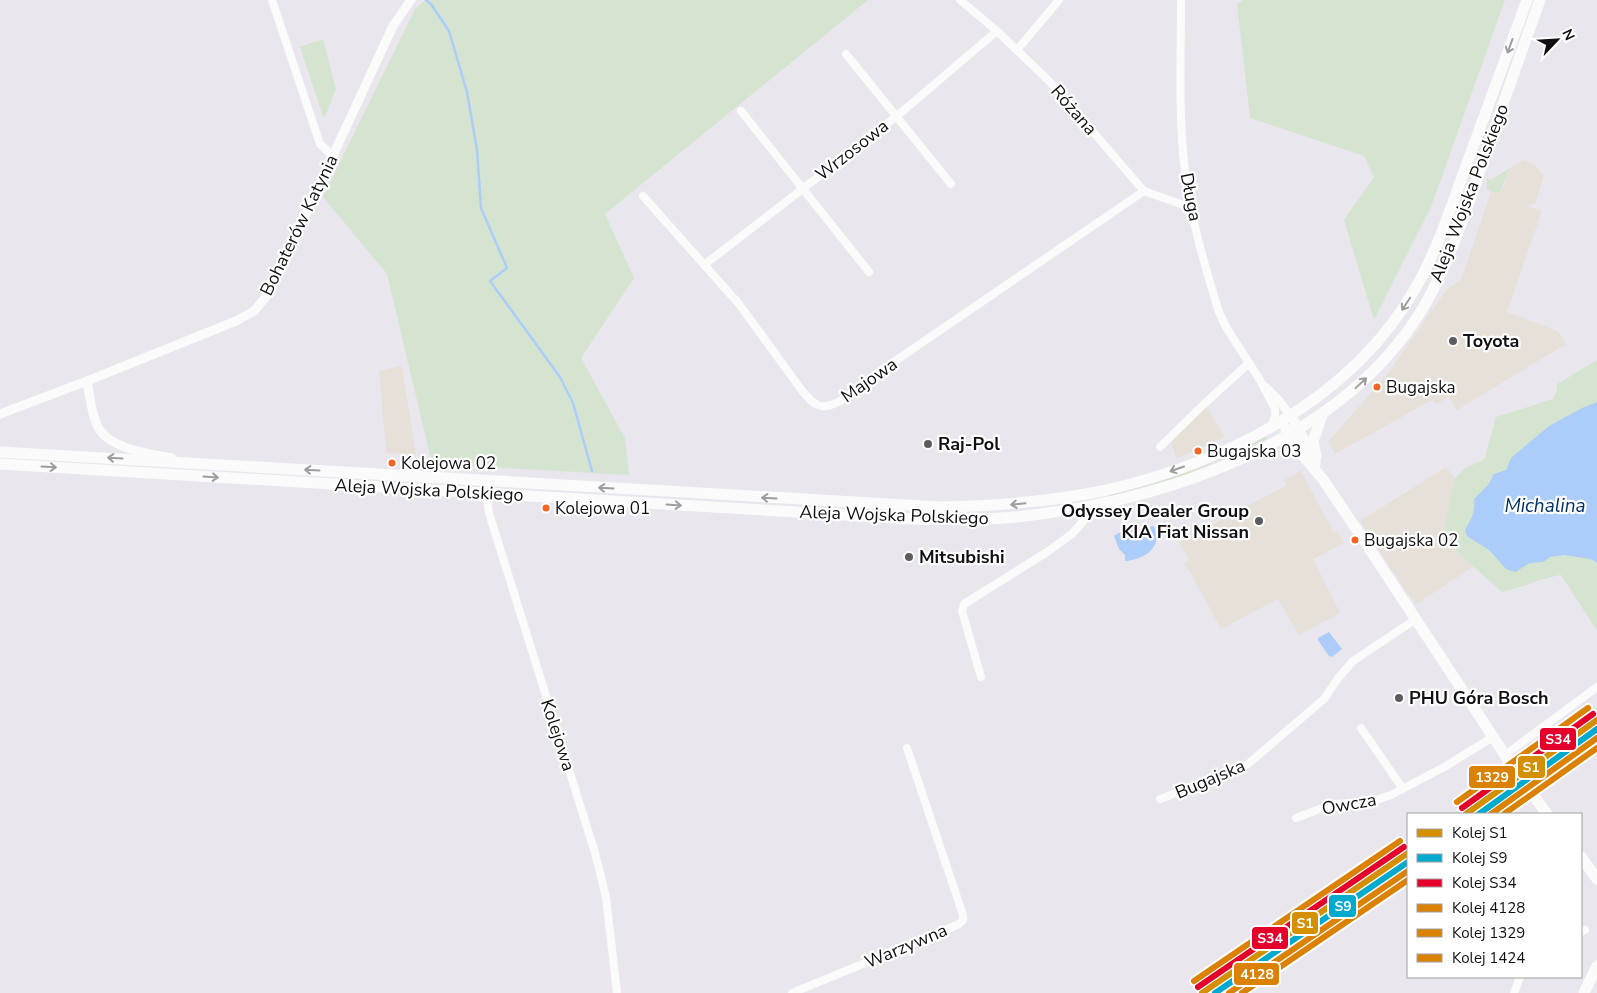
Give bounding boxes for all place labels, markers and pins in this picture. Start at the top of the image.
place label: Toyota [1463,329,1519,353]
marker: Toyota [1447,335,1459,347]
place label: Bugajska [1386,376,1456,399]
marker: Bugajska [1372,382,1382,392]
place label: Raj-Pol [938,432,1000,456]
marker: Raj-Pol [922,438,934,450]
place label: Bugajska 03 [1207,440,1301,463]
marker: Bugajska 03 [1193,446,1203,456]
place label: Kolejowa 02 [401,452,496,475]
marker: Kolejowa 02 [387,458,397,468]
place label: Kolejowa 01 [555,497,650,520]
place label: Odyssey Dealer Group KIA Fiat Nissan [1061,499,1249,544]
marker: Kolejowa 01 [541,503,551,513]
marker: Odyssey Dealer Group KIA Fiat Nissan [1253,515,1265,527]
place label: Bugajska 02 [1364,529,1458,552]
marker: Bugajska 02 [1350,535,1360,545]
place label: Mitsubishi [919,545,1005,569]
marker: Mitsubishi [903,551,915,563]
place label: PHU Góra Bosch [1409,686,1549,710]
marker: PHU Góra Bosch [1393,692,1405,704]

